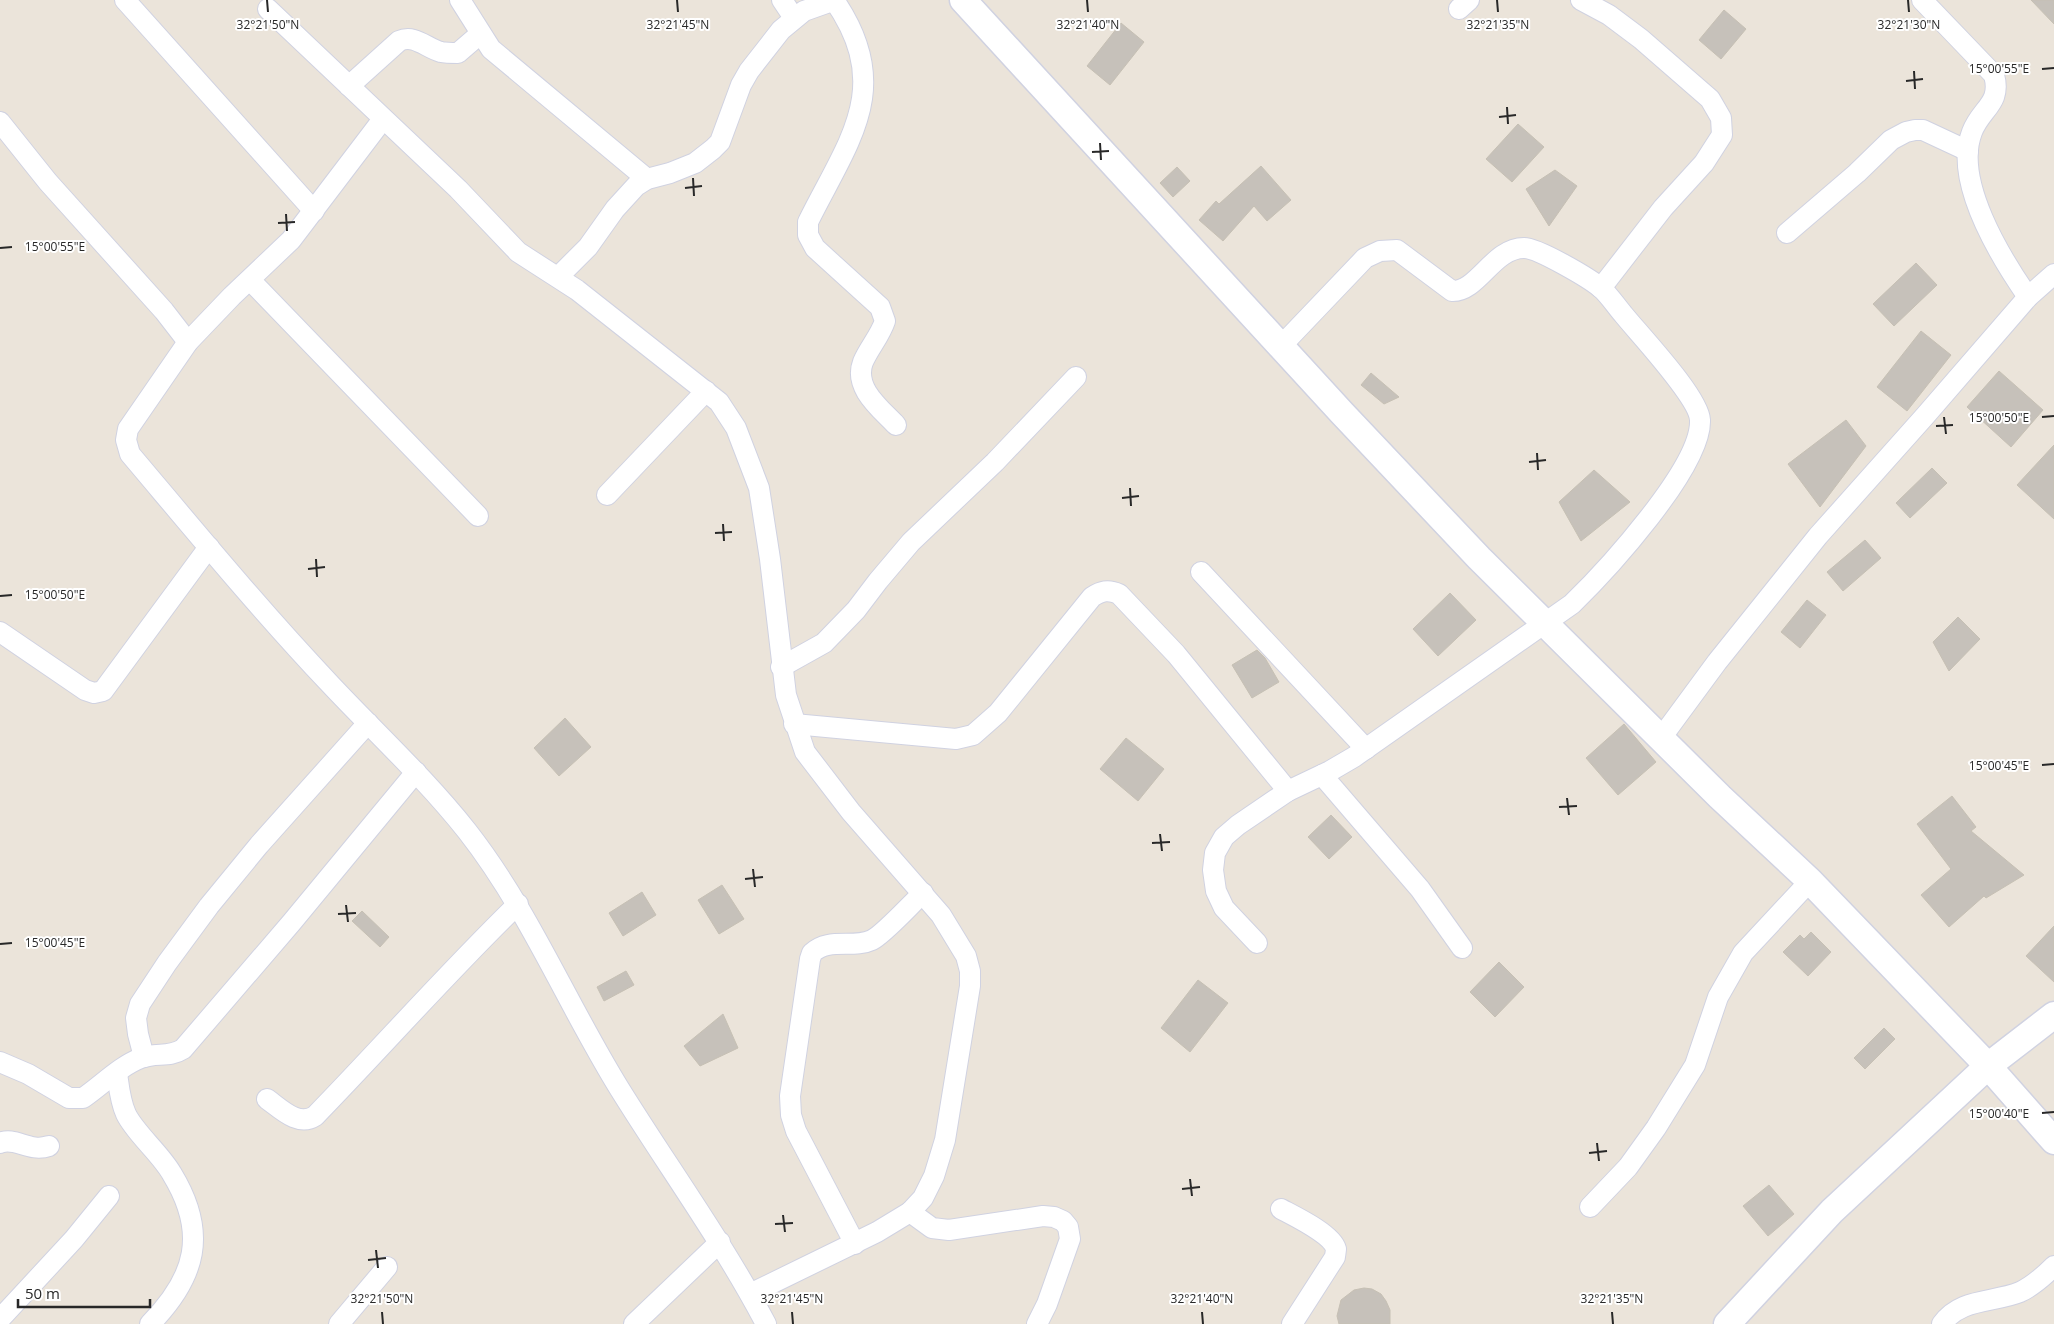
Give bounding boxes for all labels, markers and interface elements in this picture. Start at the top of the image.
text: 32°21'50"N [237,16,299,33]
text: 32°21'45"N [647,16,709,33]
text: 32°21'40"N [1057,16,1119,33]
text: 32°21'35"N [1467,16,1529,33]
text: 32°21'30"N [1878,16,1940,33]
text: 15°00'55"E [1969,60,2029,77]
text: 15°00'55"E [25,238,85,255]
text: 15°00'50"E [1969,409,2029,426]
text: 15°00'50"E [25,586,85,603]
text: 15°00'45"E [1969,757,2029,774]
text: 15°00'45"E [25,934,85,951]
text: 15°00'40"E [1969,1105,2029,1122]
scale bar [18,1276,150,1308]
text: 50 m [25,1283,60,1303]
text: 32°21'50"N [351,1290,413,1307]
text: 32°21'45"N [761,1290,823,1307]
text: 32°21'40"N [1171,1290,1233,1307]
text: 32°21'35"N [1581,1290,1643,1307]

